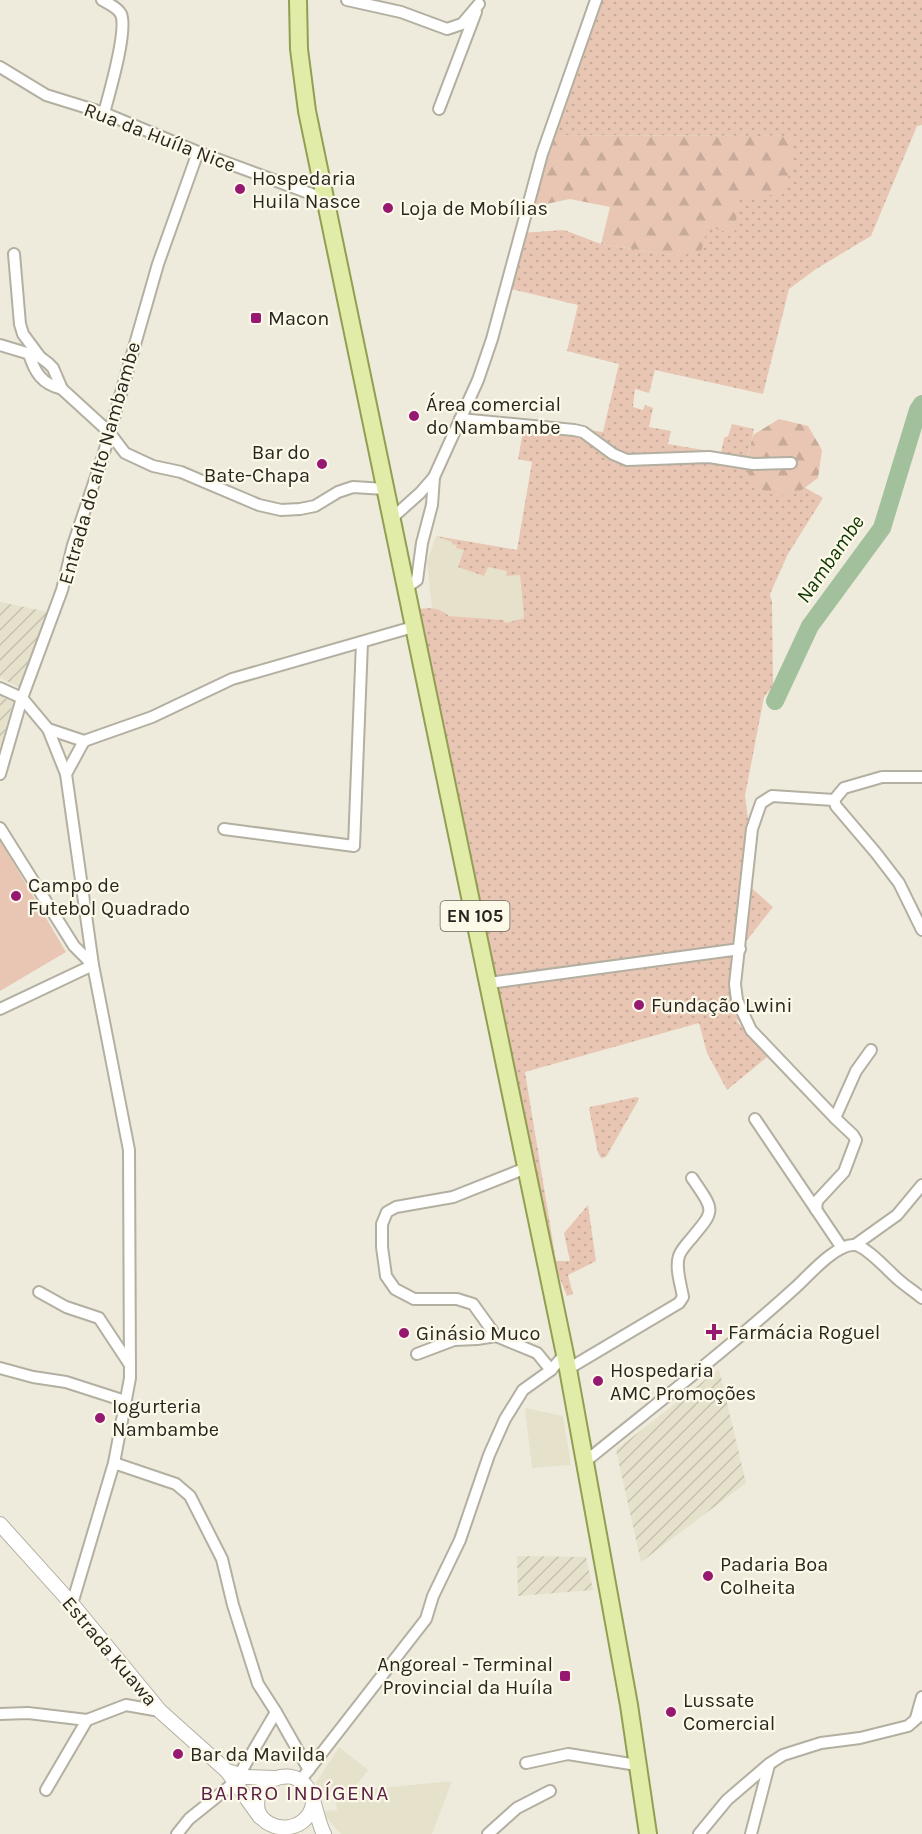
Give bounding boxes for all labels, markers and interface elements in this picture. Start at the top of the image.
street label: Rua da Huíla Nice [81,98,239,177]
place label: Hospedaria Huila Nasce [252,167,361,213]
marker: Hospedaria Huila Nasce [233,182,247,196]
place label: Loja de Mobílias [400,197,548,220]
marker: Loja de Mobílias [381,201,395,215]
place label: Macon [268,307,329,330]
marker: Macon [249,311,263,325]
street label: Entrada do alto Nambambe [54,339,145,587]
place label: Área comercial do Nambambe [426,392,561,439]
marker: Área comercial do Nambambe [407,409,421,423]
place label: Bar do Bate-Chapa [204,441,310,487]
marker: Bar do Bate-Chapa [315,457,329,471]
water label: Nambambe [791,510,869,607]
place label: Campo de Futebol Quadrado [28,874,190,920]
marker: Campo de Futebol Quadrado [9,889,23,903]
road number: EN 105 [440,901,510,931]
place label: Fundação Lwini [651,994,792,1017]
marker: Fundação Lwini [632,998,646,1012]
place label: Farmácia Roguel [728,1321,880,1344]
place label: Ginásio Muco [416,1322,540,1345]
marker: Farmácia Roguel [705,1323,723,1341]
marker: Ginásio Muco [397,1326,411,1340]
place label: Hospedaria AMC Promoções [610,1359,756,1405]
marker: Hospedaria AMC Promoções [591,1374,605,1388]
place label: Iogurteria Nambambe [112,1395,219,1441]
marker: Iogurteria Nambambe [93,1411,107,1425]
place label: Padaria Boa Colheita [720,1553,828,1599]
marker: Padaria Boa Colheita [701,1569,715,1583]
street label: Estrada Kuawa [57,1592,162,1711]
place label: Angoreal - Terminal Provincial da Huíla [377,1653,553,1699]
marker: Angoreal - Terminal Provincial da Huíla [558,1669,572,1683]
place label: Lussate Comercial [683,1689,775,1735]
marker: Lussate Comercial [664,1705,678,1719]
place label: Bar da Mavilda [190,1743,325,1766]
marker: Bar da Mavilda [171,1747,185,1761]
district label: BAIRRO INDÍGENA [200,1781,390,1805]

